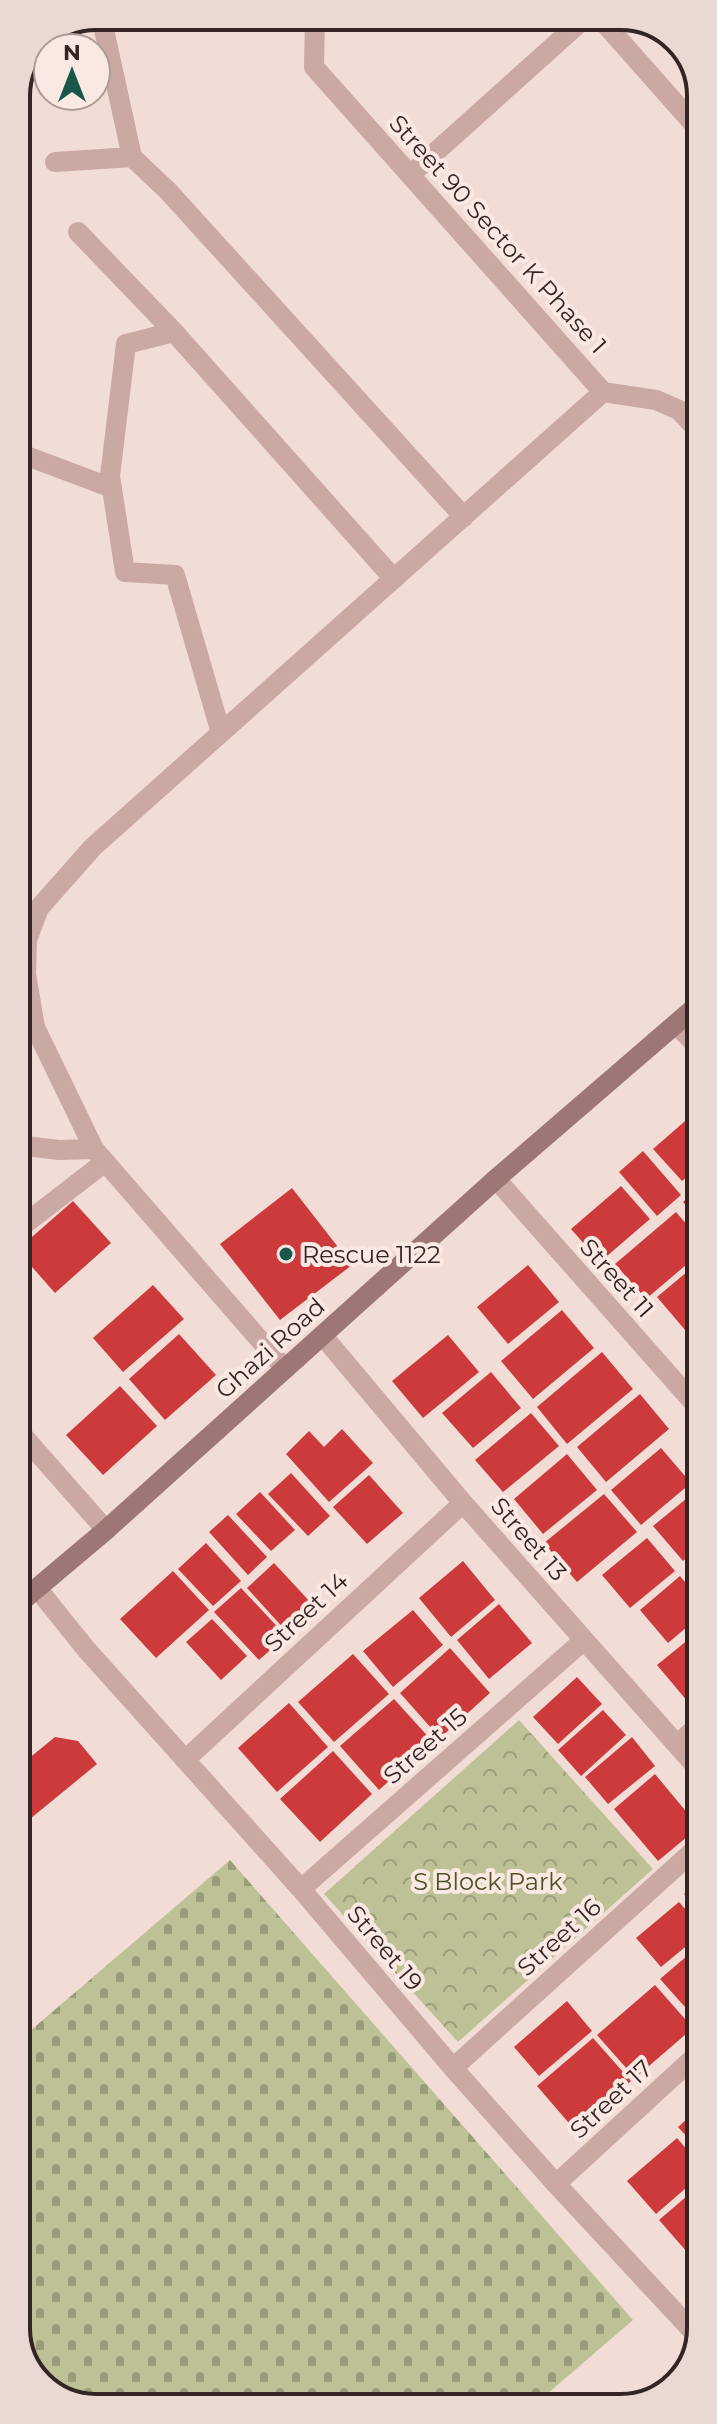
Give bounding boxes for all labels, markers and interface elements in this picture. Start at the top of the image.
north arrow [32,32,112,112]
text: N [63,39,81,66]
street label: Street 90 Sector K Phase 1 [383,109,613,359]
street label: Street 11 [574,1233,660,1323]
place label: Rescue 1122 [302,1240,441,1269]
marker: Rescue 1122 [277,1245,295,1263]
street label: Ghazi Road [210,1291,330,1405]
street label: Street 13 [485,1491,573,1587]
street label: Street 14 [258,1566,354,1658]
street label: Street 15 [377,1702,473,1790]
park label: S Block Park [413,1867,563,1896]
street label: Street 16 [511,1892,607,1982]
street label: Street 19 [341,1900,429,1996]
street label: Street 17 [564,2054,658,2144]

